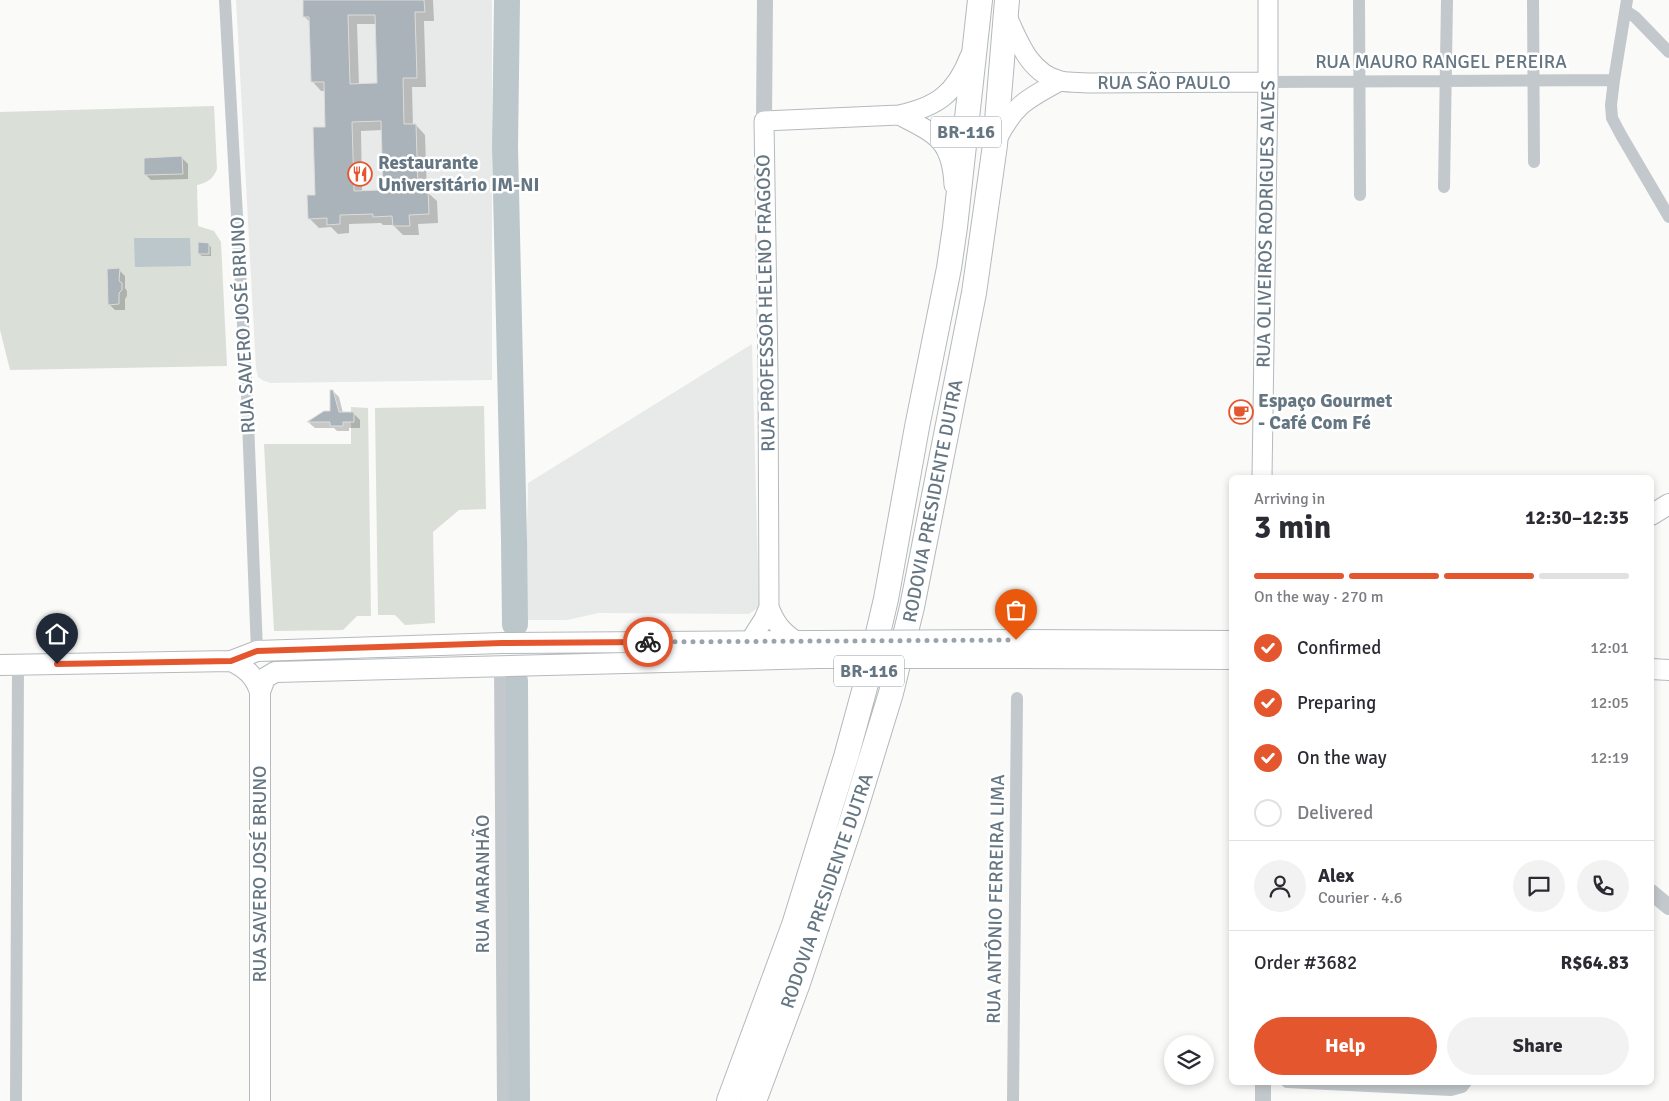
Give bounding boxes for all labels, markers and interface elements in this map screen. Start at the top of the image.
street label: RUA MAURO RANGEL PEREIRA [1315,50,1567,74]
street label: RUA SÃO PAULO [1097,71,1231,95]
street label: RUA OLIVEIROS RODRIGUES ALVES [1251,80,1281,368]
road number: BR-116 [931,116,1001,148]
place label: Restaurante Universitário IM-NI [378,151,539,197]
street label: RUA PROFESSOR HELENO FRAGOSO [751,154,781,452]
restaurant icon: Restaurante Universitário IM-NI [347,161,373,187]
street label: RUA SAVERO JOSÉ BRUNO [225,216,261,434]
street label: RODOVIA PRESIDENTE DUTRA [898,377,968,625]
place label: Espaço Gourmet - Café Com Fé [1258,389,1392,435]
cafe icon: Espaço Gourmet - Café Com Fé [1228,399,1254,425]
text: Arriving in [1254,489,1325,509]
text: 12:30–12:35 [1525,506,1629,530]
text: 3 min [1254,508,1331,547]
text: On the way · 270 m [1254,587,1384,607]
pin [995,589,1037,640]
icon: bag [1002,596,1030,624]
pin [36,613,78,664]
courier [623,617,673,667]
icon: home [43,620,71,648]
icon: bike [634,628,662,656]
icon: check [1254,634,1282,662]
text: Confirmed [1297,636,1381,660]
text: 12:01 [1590,638,1629,658]
road number: BR-116 [834,656,904,686]
icon: check [1254,689,1282,717]
text: Preparing [1297,691,1376,715]
text: 12:05 [1590,693,1629,713]
icon: check [1254,744,1282,772]
text: On the way [1297,746,1387,770]
text: 12:19 [1590,748,1629,768]
street label: RUA SAVERO JOSÉ BRUNO [248,765,272,983]
street label: RODOVIA PRESIDENTE DUTRA [775,770,879,1012]
street label: RUA ANTÔNIO FERREIRA LIMA [982,774,1010,1024]
text: Delivered [1297,801,1373,825]
street label: RUA MARANHÃO [471,815,495,953]
button: person [1254,860,1306,912]
button: chat [1513,860,1565,912]
button: phone [1577,860,1629,912]
text: Alex [1318,864,1354,888]
text: Courier · 4.6 [1318,888,1402,908]
text: Order #3682 [1254,951,1357,975]
text: R$64.83 [1561,951,1629,975]
button: Help [1254,1017,1437,1075]
button: Share [1447,1017,1629,1075]
map controls [1164,1035,1214,1085]
button: layers [1164,1035,1214,1085]

